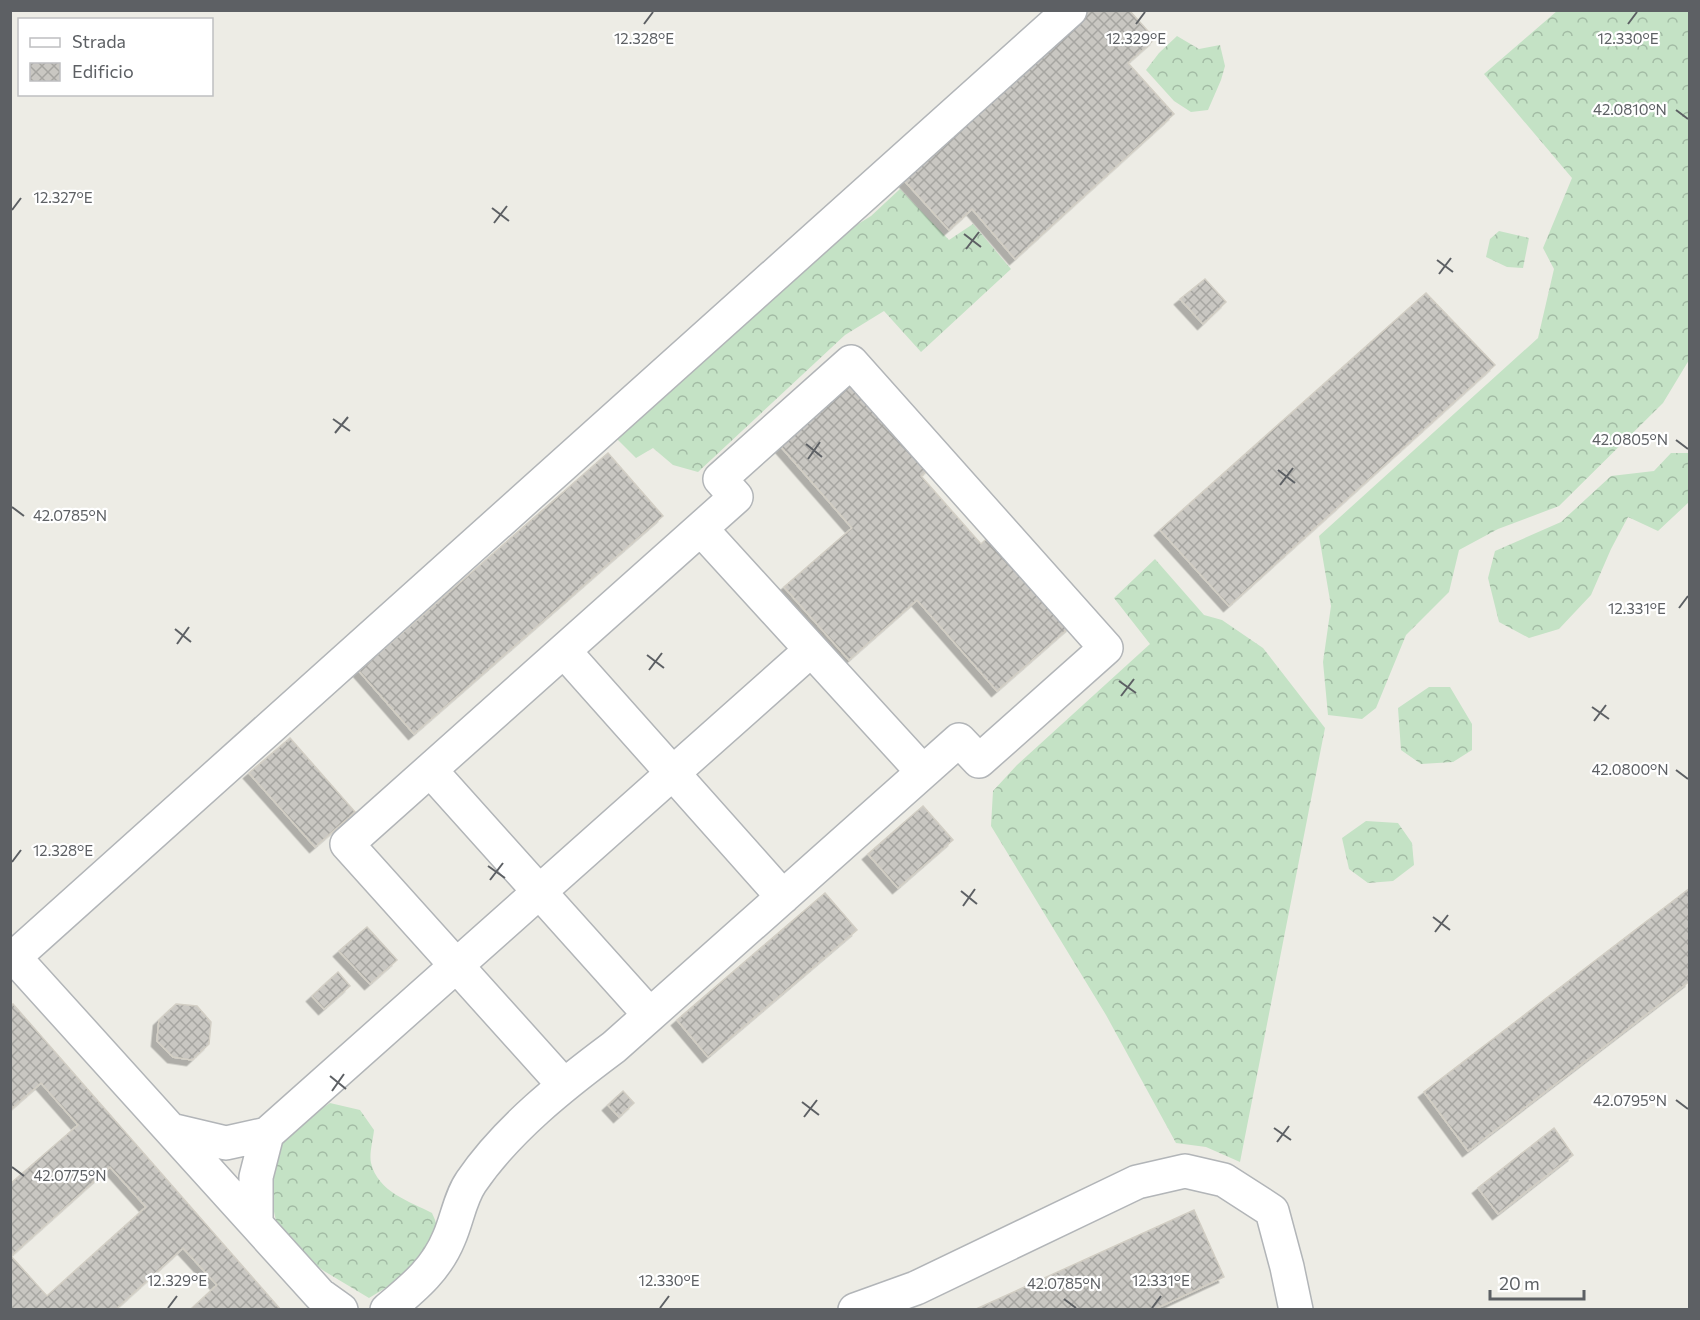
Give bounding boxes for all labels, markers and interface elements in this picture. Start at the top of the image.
legend [18,18,213,96]
text: 12.328°E [614,29,674,47]
text: 12.329°E [1106,29,1166,47]
text: 12.330°E [1597,29,1659,47]
text: Strada [72,30,126,52]
text: Edificio [72,60,134,82]
text: 42.0810°N [1593,100,1667,118]
text: 12.327°E [33,188,93,206]
text: 42.0805°N [1592,430,1668,448]
text: 42.0785°N [33,506,107,524]
text: 12.331°E [1608,599,1666,617]
text: 42.0800°N [1591,760,1669,778]
text: 12.328°E [33,841,93,859]
text: 42.0795°N [1593,1091,1667,1109]
text: 42.0775°N [34,1166,106,1184]
scale bar [1490,1263,1584,1301]
text: 12.329°E [147,1271,207,1289]
text: 12.330°E [638,1271,700,1289]
text: 12.331°E [1132,1271,1190,1289]
text: 20 m [1499,1272,1540,1294]
text: 42.0785°N [1027,1274,1101,1292]

